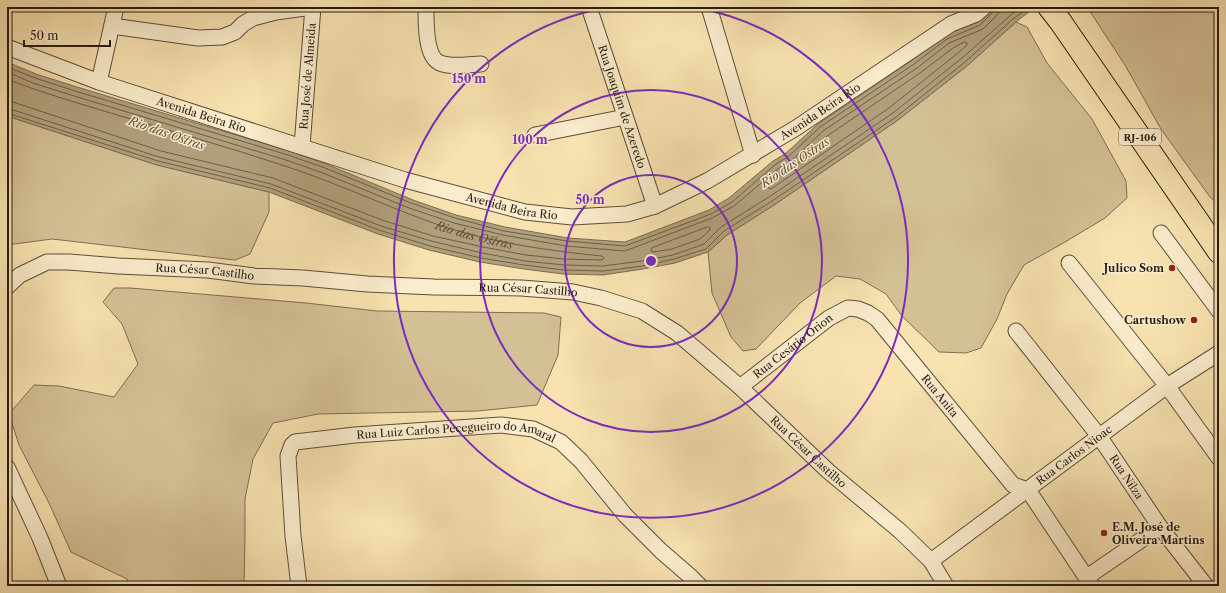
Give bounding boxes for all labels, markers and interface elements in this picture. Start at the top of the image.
scale bar [24,22,110,48]
street label: Rua José de Almeida [296,22,319,130]
text: 50 m [30,28,59,43]
street label: Rua Joaquim de Azeredo [595,43,649,170]
text: 150 m [452,71,486,86]
street label: Avenida Beira Rio [777,80,863,143]
street label: Avenida Beira Rio [154,94,248,136]
water label: Rio das Ostras [126,113,208,153]
road number: RJ-106 [1119,129,1161,145]
text: 100 m [512,132,548,147]
water label: Rio das Ostras [757,133,833,191]
street label: Avenida Beira Rio [464,189,559,222]
text: 50 m [575,192,605,207]
water label: Rio das Ostras [432,217,515,251]
centre of rings [644,254,658,268]
street label: Rua César Castilho [155,261,255,283]
place label: Julico Som [1102,261,1164,275]
marker: Julico Som [1167,263,1177,273]
street label: Rua César Castilho [479,281,579,300]
street label: Rua Cesário Orion [750,311,836,381]
place label: Cartushow [1124,313,1187,327]
marker: Cartushow [1189,315,1199,325]
street label: Rua Anita [918,372,962,420]
street label: Rua César Castilho [767,413,850,491]
street label: Rua Luiz Carlos Pecegueiro do Amaral [356,418,559,446]
street label: Rua Carlos Nioac [1033,422,1115,488]
street label: Rua Nilza [1106,452,1146,502]
place label: E.M. José de Oliveira Martins [1112,520,1205,547]
marker: E.M. José de Oliveira Martins [1099,528,1109,538]

